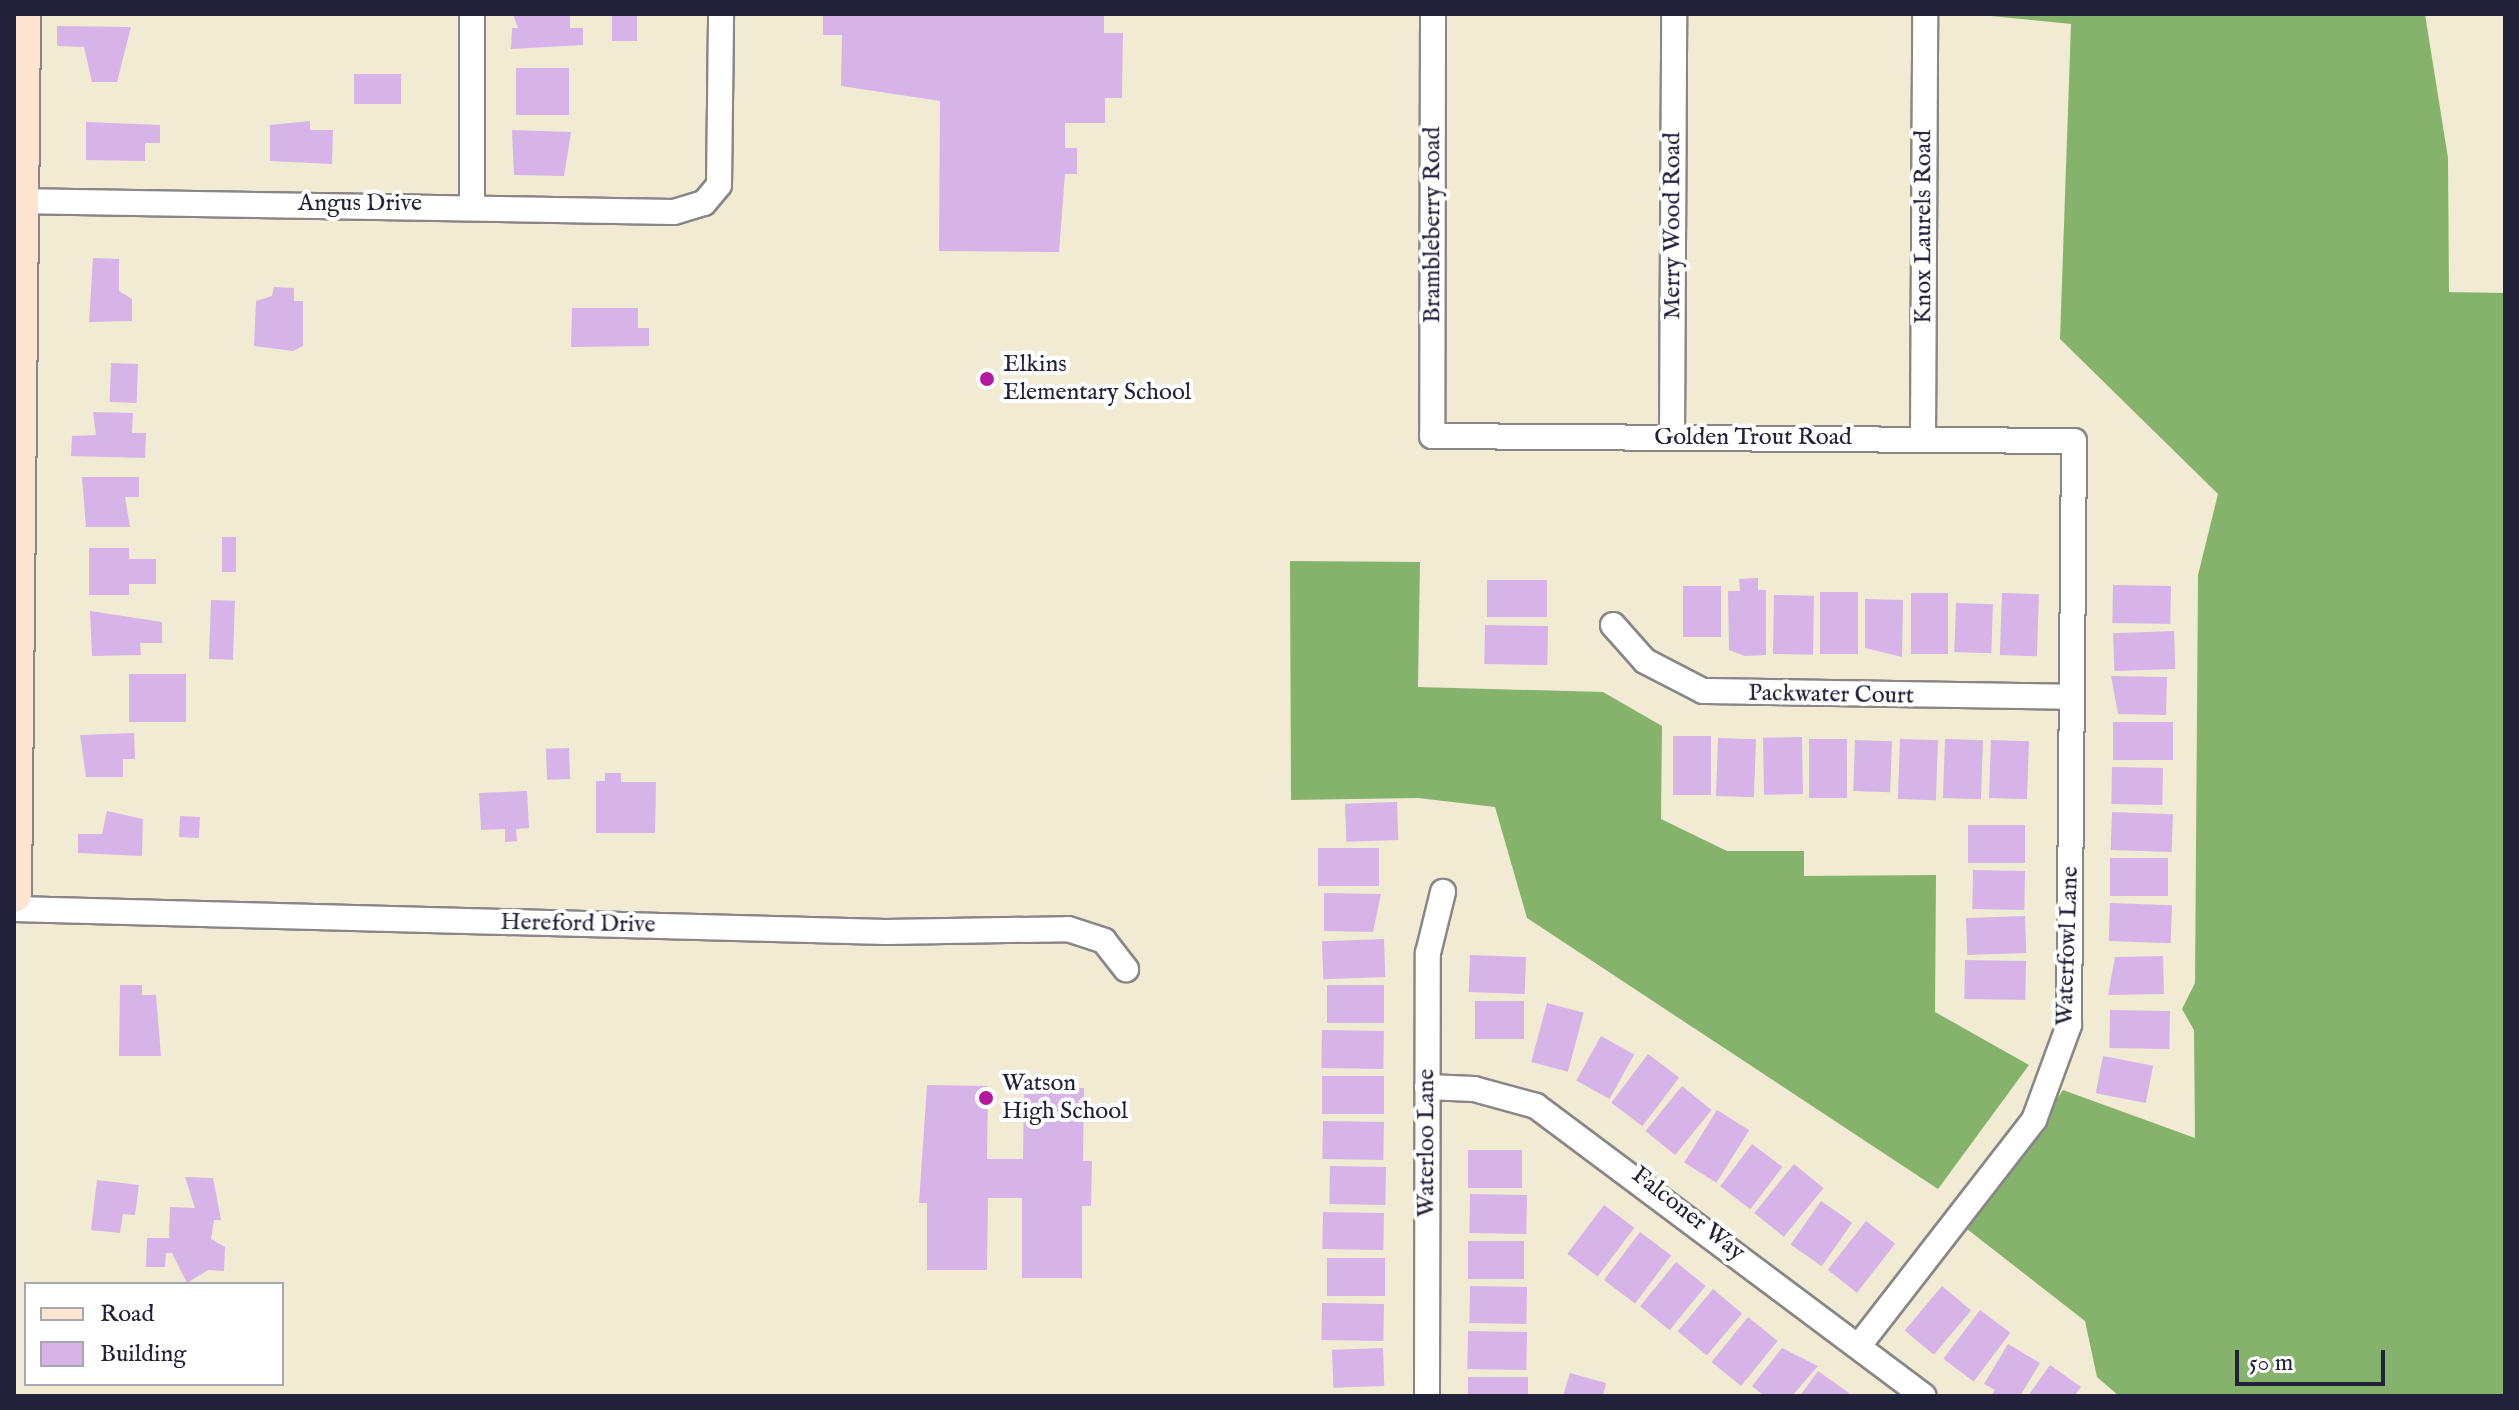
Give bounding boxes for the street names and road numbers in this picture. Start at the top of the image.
street label: Brambleberry Road [1419,127,1447,323]
street label: Knox Laurels Road [1910,130,1938,324]
street label: Merry Wood Road [1659,132,1687,320]
street label: Angus Drive [298,190,422,218]
street label: Golden Trout Road [1654,424,1852,452]
street label: Packwater Court [1748,679,1914,711]
street label: Waterfowl Lane [2051,866,2085,1026]
street label: Hereford Drive [500,908,656,940]
street label: Waterloo Lane [1413,1069,1441,1217]
street label: Falconer Way [1626,1161,1750,1267]

